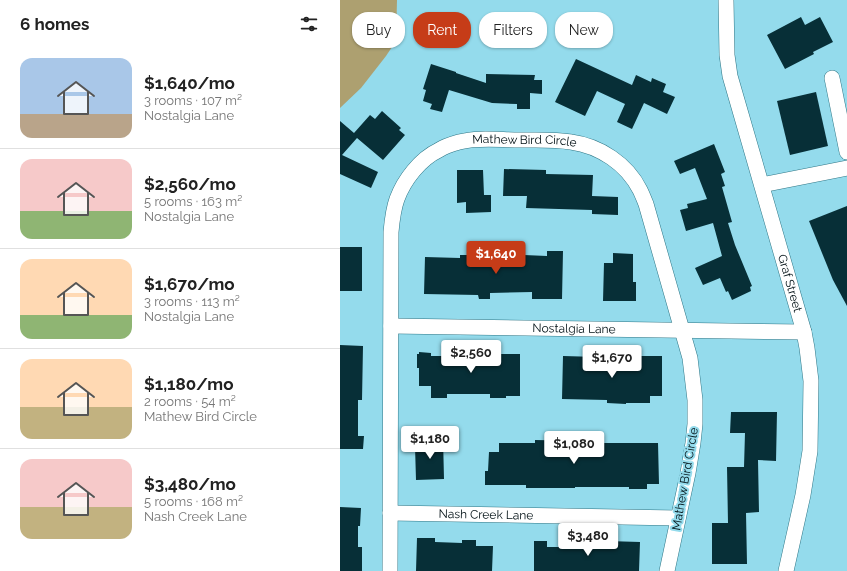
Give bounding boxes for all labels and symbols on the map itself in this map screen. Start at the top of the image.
street label: Mathew Bird Circle [472,132,578,150]
pin: $1,640 [463,241,529,275]
street label: Graf Street [775,253,805,314]
street label: Nostalgia Lane [532,321,616,336]
pin: $2,560 [438,340,504,374]
pin: $1,670 [579,345,645,379]
pin: $1,180 [397,426,463,460]
street label: Mathew Bird Circle [669,426,701,532]
pin: $1,080 [541,431,607,465]
street label: Nash Creek Lane [438,507,534,522]
pin: $3,480 [555,523,621,557]

